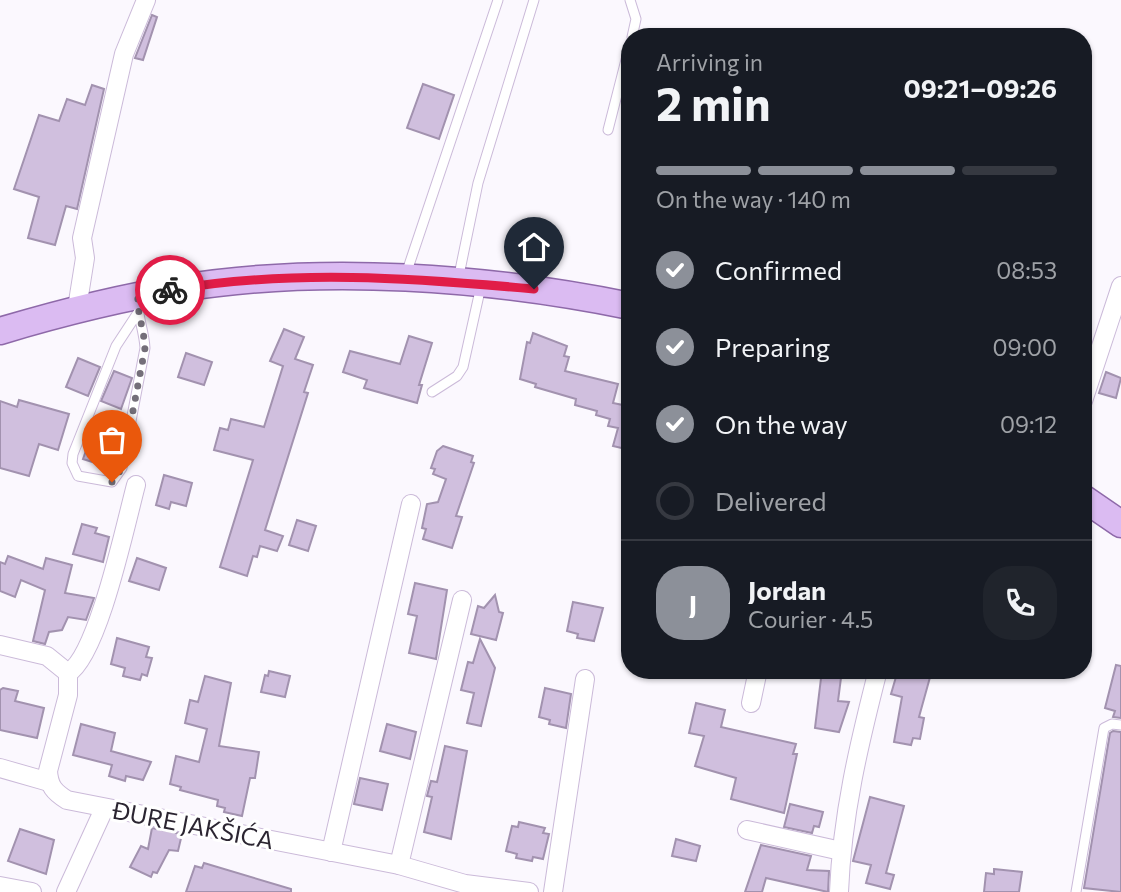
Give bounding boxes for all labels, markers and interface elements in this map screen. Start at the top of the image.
text: Arriving in [656,48,763,76]
text: 09:21–09:26 [903,72,1057,103]
text: 2 min [656,74,771,130]
text: On the way · 140 m [656,185,851,213]
pin [504,217,564,289]
icon: home [515,228,553,266]
icon: check [656,251,694,289]
text: Confirmed [715,254,842,285]
courier [135,255,205,325]
text: 08:53 [996,256,1057,284]
icon: bike [151,271,189,309]
icon: check [656,328,694,366]
text: Preparing [715,331,830,362]
text: 09:00 [993,333,1057,361]
icon: check [656,405,694,443]
text: On the way [715,408,848,439]
pin [82,410,142,482]
text: 09:12 [1000,410,1057,438]
icon: bag [93,421,131,459]
text: Delivered [715,485,826,516]
button: phone [983,566,1057,640]
text: Jordan [748,574,826,605]
text: J [689,588,697,619]
text: Courier · 4.5 [748,605,873,633]
street label: ĐURE JAKŠIĆA [109,794,276,854]

